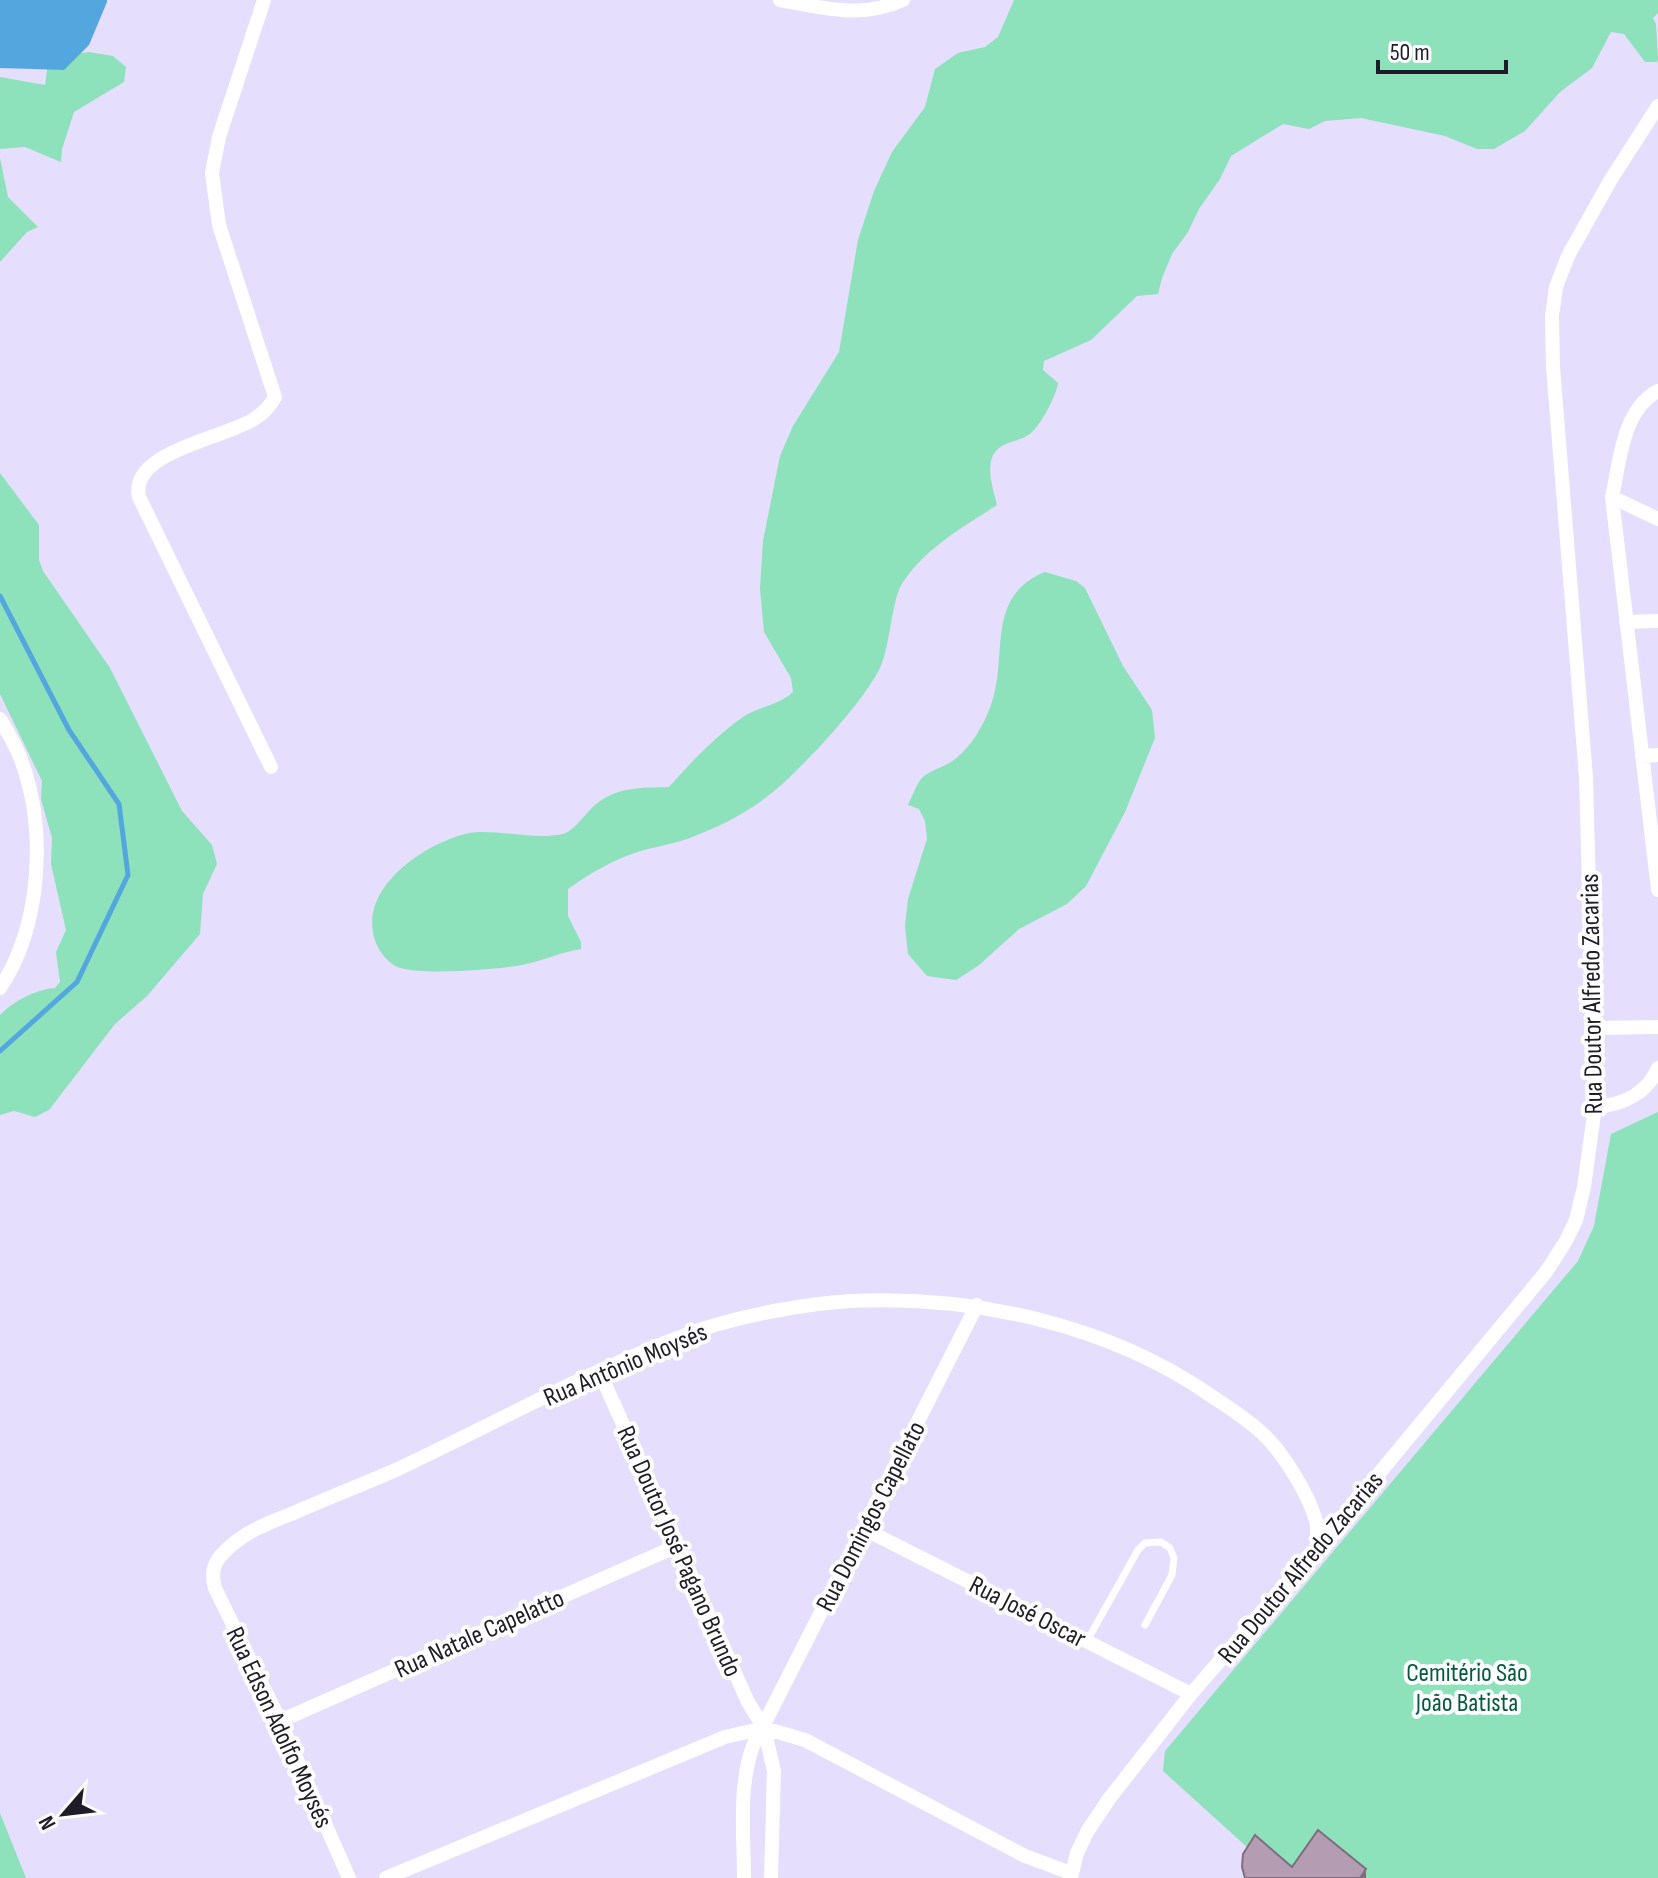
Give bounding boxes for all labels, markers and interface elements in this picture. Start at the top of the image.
scale bar [1378,24,1506,74]
text: 50 m [1390,38,1430,67]
street label: Rua Doutor Alfredo Zacarias [1575,873,1610,1115]
street label: Rua Antônio Moysés [539,1317,712,1414]
street label: Rua Domingos Capellato [810,1416,933,1617]
street label: Rua Doutor José Pagano Brundo [609,1422,748,1682]
street label: Rua Doutor Alfredo Zacarias [1212,1466,1390,1670]
street label: Rua José Oscar [964,1570,1091,1655]
street label: Rua Natale Capelatto [390,1583,569,1686]
street label: Rua Edson Adolfo Moysés [219,1622,339,1833]
park label: Cemitério São João Batista [1406,1658,1528,1719]
north arrow [24,1774,104,1854]
text: N [33,1811,62,1834]

